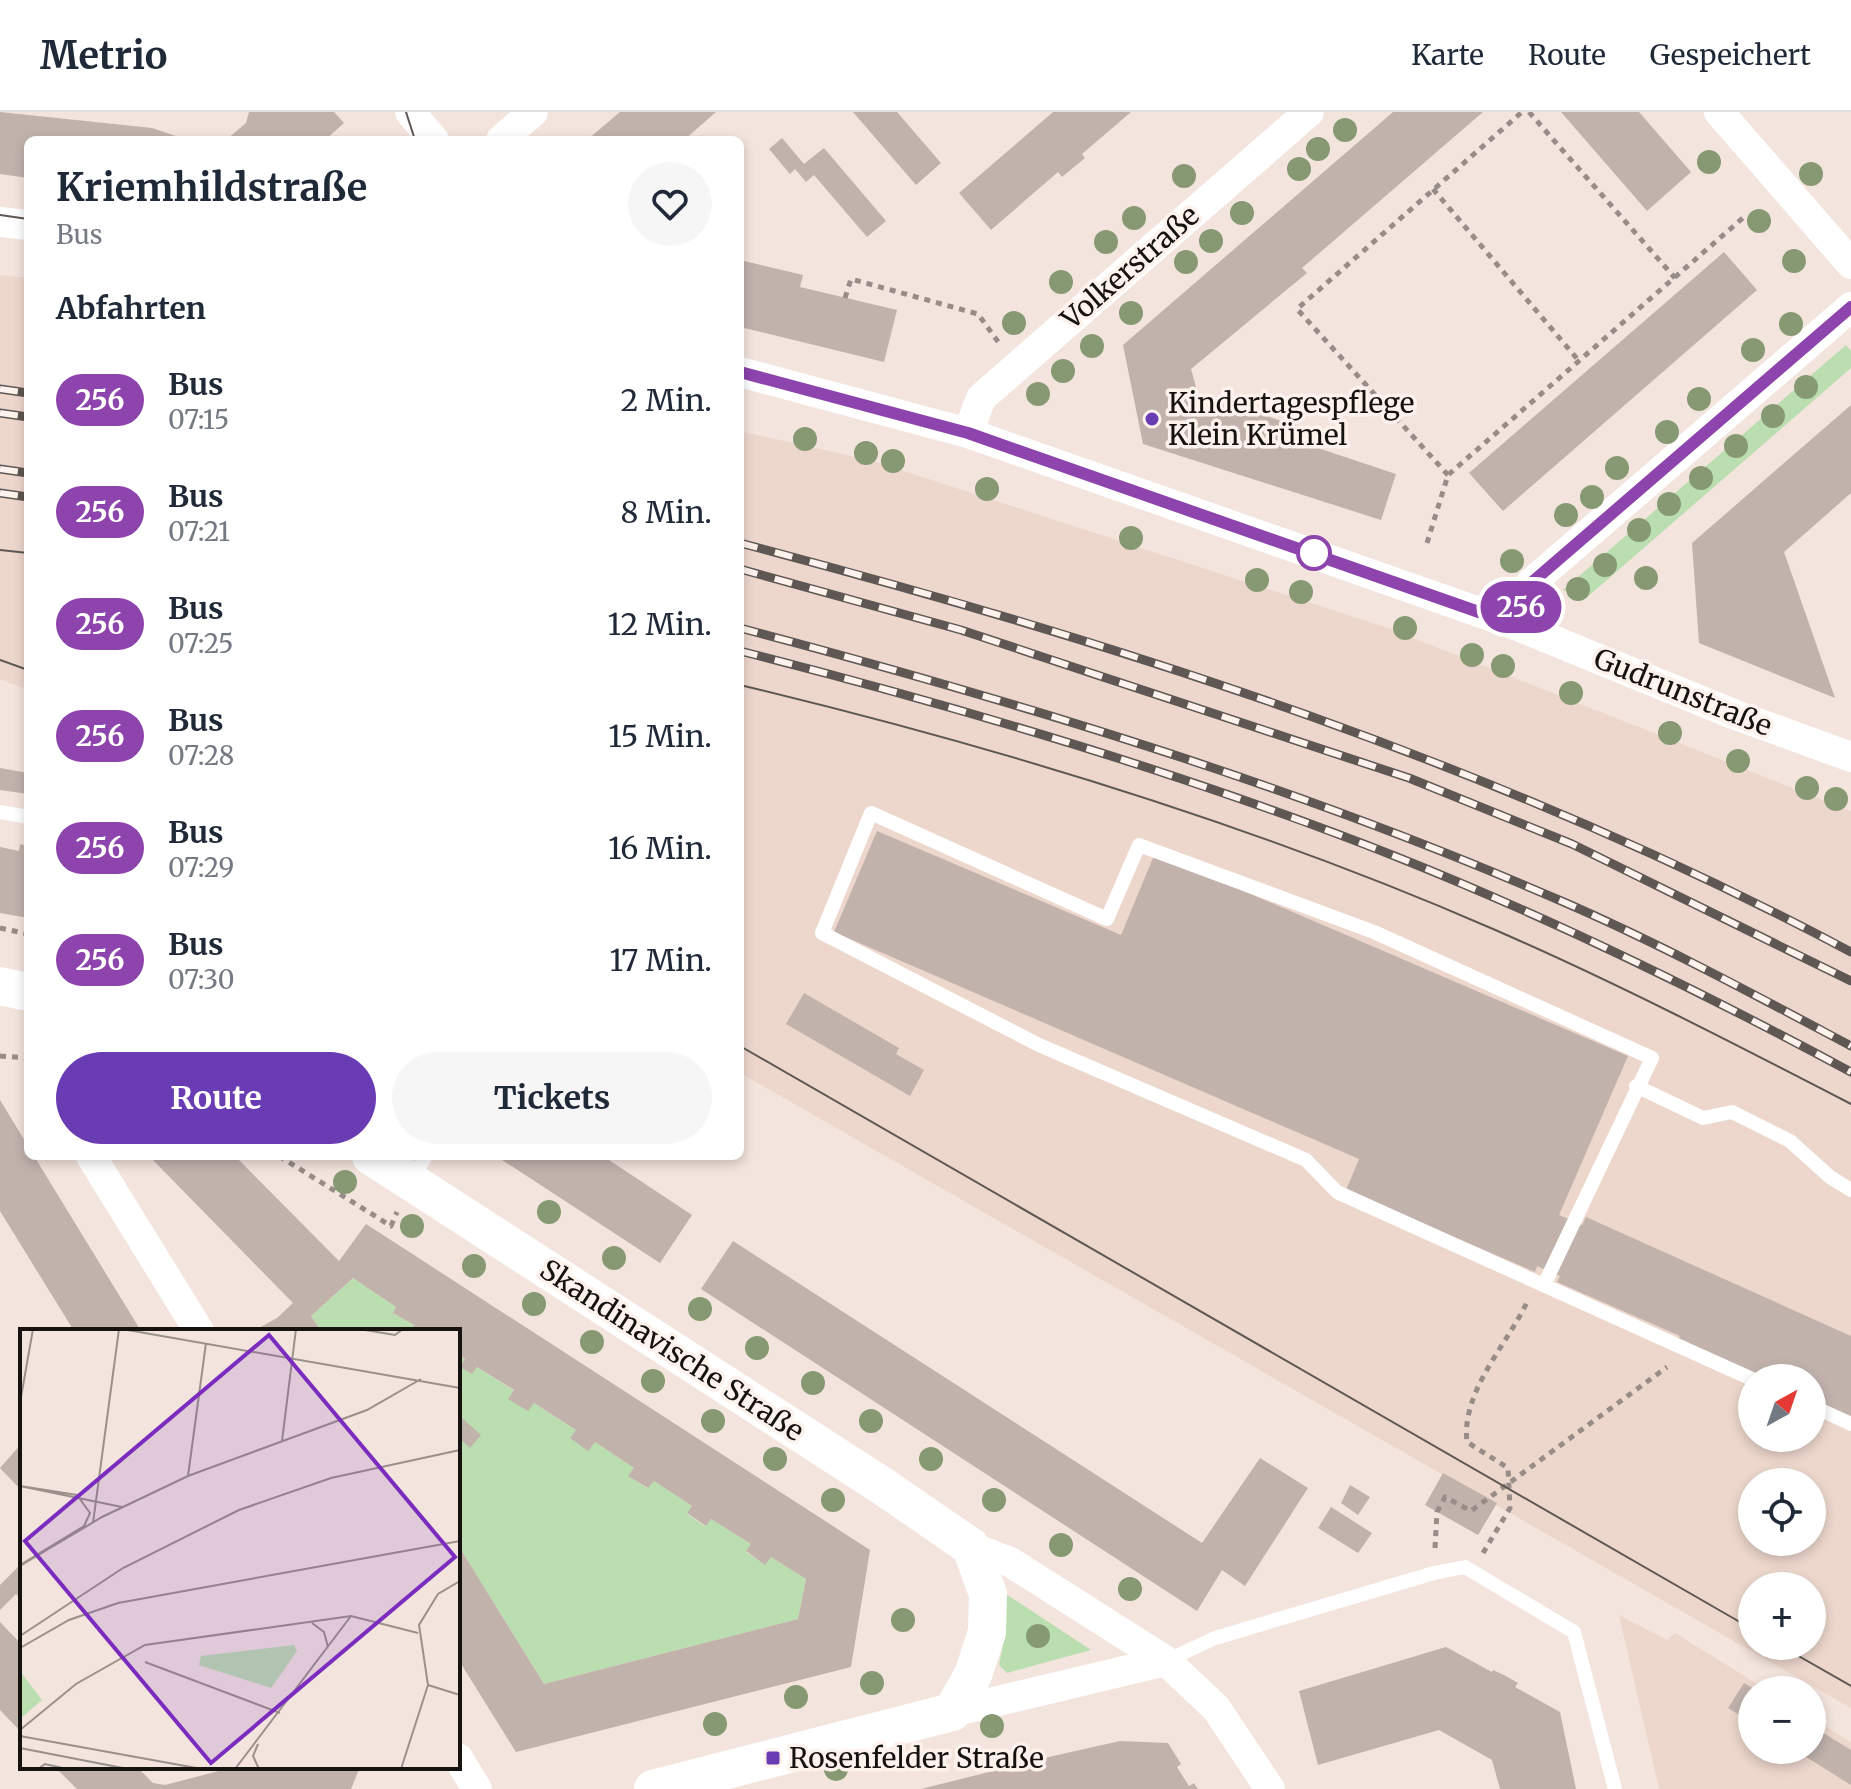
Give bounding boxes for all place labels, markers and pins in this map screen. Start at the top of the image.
place label: Kindertagespflege Klein Krümel [1168,385,1414,453]
marker: Kindertagespflege Klein Krümel [1143,410,1161,428]
unlabelled marker [1297,536,1331,570]
place label: Rosenfelder Straße [789,1740,1044,1776]
marker: Rosenfelder Straße [764,1749,782,1767]

